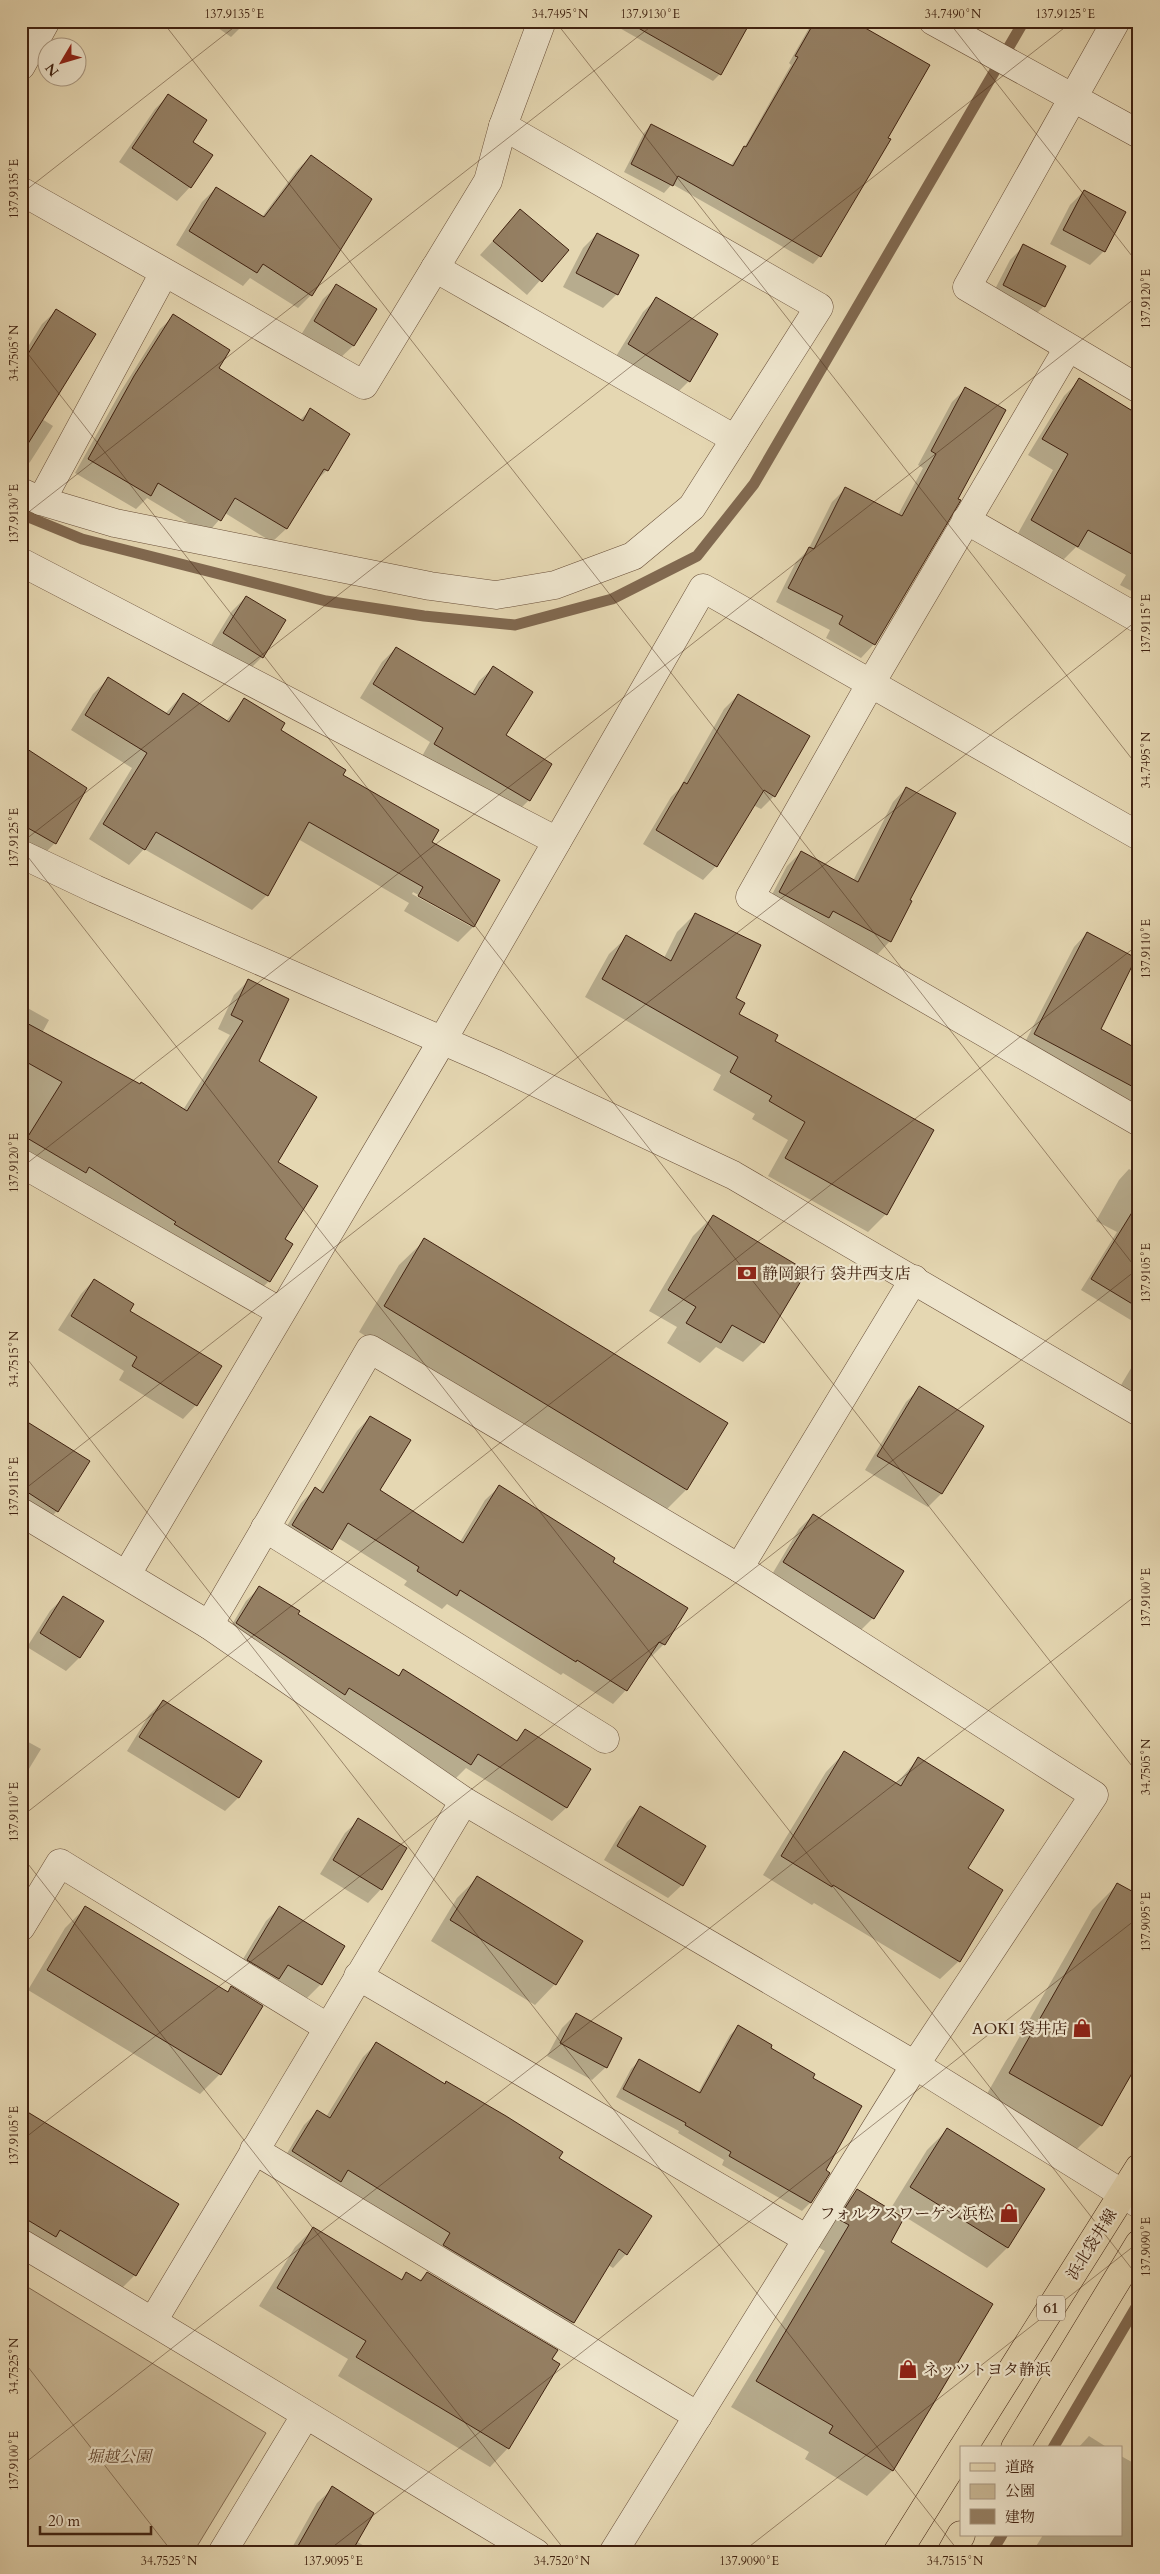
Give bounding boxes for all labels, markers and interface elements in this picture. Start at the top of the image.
text: 137.9135°E [204,6,264,22]
text: 34.7495°N [532,6,589,22]
text: 137.9130°E [620,6,680,22]
text: 34.7490°N [925,6,982,22]
text: 137.9125°E [1035,6,1095,22]
north arrow [38,38,88,88]
text: N [41,59,63,80]
text: 137.9135°E [6,159,22,219]
text: 137.9120°E [1138,269,1154,329]
text: 34.7505°N [6,324,22,381]
text: 137.9130°E [6,484,22,544]
text: 137.9115°E [1138,594,1154,654]
text: 34.7495°N [1138,731,1154,788]
text: 137.9125°E [6,808,22,868]
text: 137.9110°E [1138,919,1154,979]
text: 137.9120°E [6,1133,22,1193]
text: 137.9105°E [1138,1243,1154,1303]
bank icon: 静岡銀行 袋井西支店 [736,1262,758,1284]
place label: 静岡銀行 袋井西支店 [762,1263,910,1285]
text: 34.7515°N [6,1330,22,1387]
text: 137.9115°E [6,1457,22,1517]
text: 137.9100°E [1138,1568,1154,1628]
text: 34.7505°N [1138,1738,1154,1795]
text: 137.9110°E [6,1782,22,1842]
text: 137.9095°E [1138,1892,1154,1952]
shop icon: AOKI 袋井店 [1071,2017,1093,2039]
place label: AOKI 袋井店 [972,2018,1067,2040]
text: 137.9105°E [6,2106,22,2166]
shop icon: フォルクスワーゲン浜松 [998,2202,1020,2224]
place label: フォルクスワーゲン浜松 [820,2203,994,2225]
street label: 浜北袋井線 [1061,2205,1122,2284]
text: 137.9090°E [1138,2217,1154,2277]
road number: 61 [1037,2296,1065,2320]
text: 34.7525°N [6,2337,22,2394]
shop icon: ネッツトヨタ静浜 [897,2358,919,2380]
place label: ネッツトヨタ静浜 [923,2359,1051,2381]
text: 137.9100°E [6,2431,22,2491]
park label: 堀越公園 [87,2446,154,2468]
legend [960,2446,1122,2536]
text: 道路 [1005,2457,1035,2477]
text: 公園 [1005,2481,1035,2501]
scale bar [40,2504,151,2536]
text: 建物 [1005,2507,1035,2527]
text: 20 m [48,2511,80,2531]
text: 34.7525°N [141,2553,198,2569]
text: 137.9095°E [303,2553,363,2569]
text: 34.7520°N [534,2553,591,2569]
text: 137.9090°E [719,2553,779,2569]
text: 34.7515°N [927,2553,984,2569]

